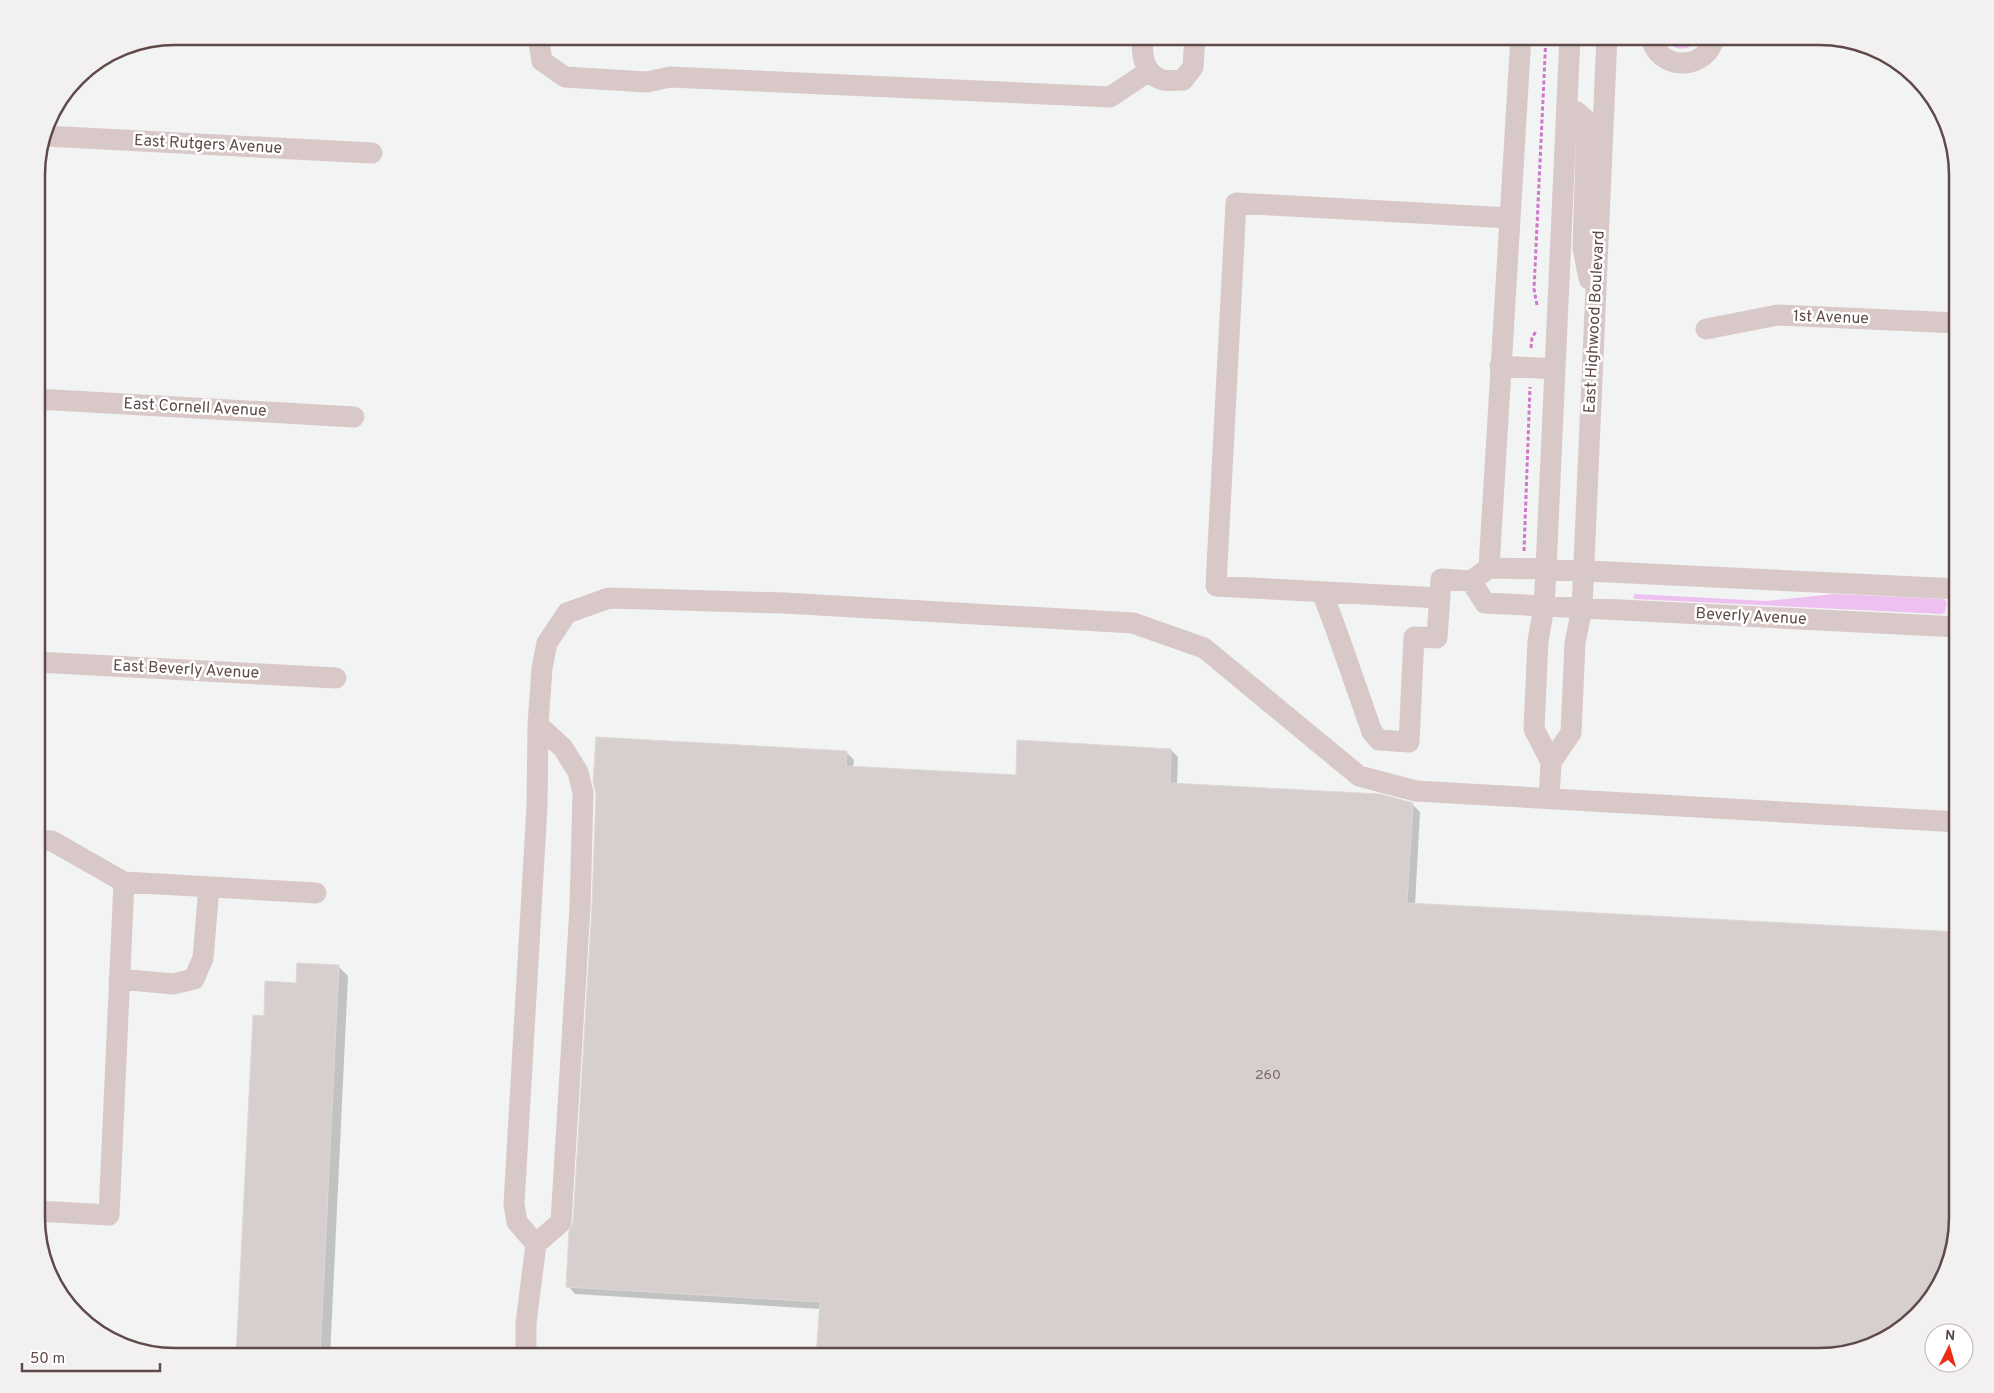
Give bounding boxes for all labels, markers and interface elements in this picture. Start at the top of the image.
street label: East Rutgers Avenue [133,131,283,159]
street label: East Highwood Boulevard [1580,230,1610,414]
street label: 1st Avenue [1793,307,1869,329]
street label: East Cornell Avenue [123,394,267,422]
street label: Beverly Avenue [1695,604,1807,630]
street label: East Beverly Avenue [112,656,260,684]
house number: 260 [1255,1067,1281,1084]
north arrow [1924,1323,1974,1373]
text: N [1944,1328,1956,1345]
scale bar [22,1340,160,1372]
text: 50 m [30,1350,65,1369]

